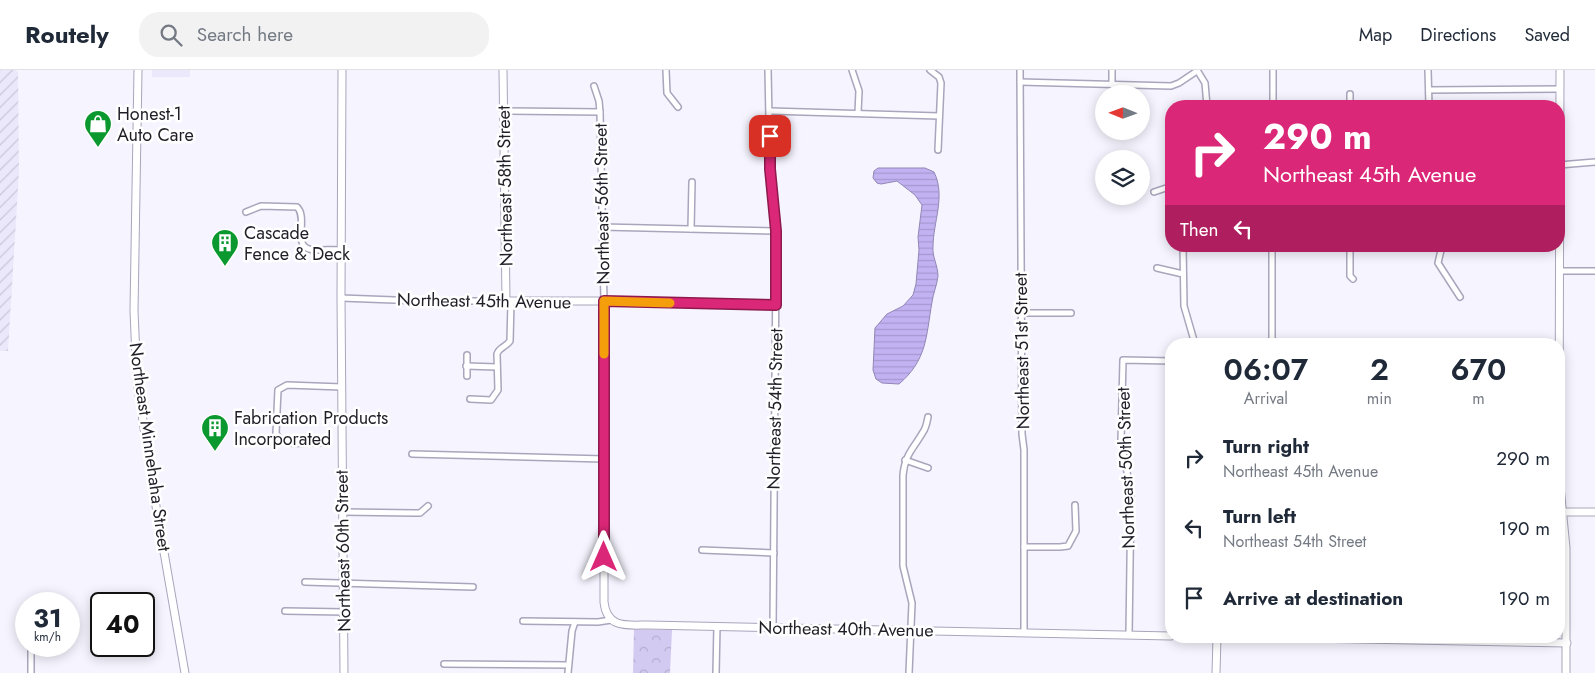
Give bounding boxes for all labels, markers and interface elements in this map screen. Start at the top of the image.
search box [139,12,489,57]
text: Routely [25,17,109,52]
icon: search [157,21,185,49]
text: Search here [197,21,293,48]
text: Map [1359,22,1392,48]
text: Directions [1420,22,1496,48]
text: Saved [1524,22,1570,48]
north arrow [1095,85,1150,140]
map controls [1095,85,1150,205]
place label: Honest-1 Auto Care [117,101,194,148]
street label: Northeast 58th Street [491,105,519,267]
shop icon: Honest-1 Auto Care [83,109,113,148]
text: 290 m [1263,112,1372,162]
pin [749,115,791,157]
icon: right [1180,120,1245,185]
street label: Northeast 56th Street [588,122,616,285]
icon: arrive [756,122,784,150]
button: layers [1095,150,1150,205]
text: Northeast 45th Avenue [1263,158,1476,190]
icon: left [1229,215,1257,243]
text: Then [1180,216,1219,243]
place label: Cascade Fence & Deck [244,220,350,267]
building icon: Cascade Fence & Deck [210,228,240,267]
street label: Northeast 51st Street [1008,272,1036,430]
street label: Northeast 45th Avenue [397,286,571,316]
street label: Northeast 54th Street [761,327,789,490]
street label: Northeast Minnehaha Street [122,341,178,554]
text: 06:07 [1224,348,1308,391]
text: 2 [1370,348,1389,391]
text: 670 [1450,348,1506,391]
street label: Northeast 50th Street [1110,386,1142,549]
text: Arrival [1244,387,1288,410]
text: min [1367,387,1392,410]
text: m [1472,387,1485,410]
place label: Fabrication Products Incorporated [234,405,388,452]
building icon: Fabrication Products Incorporated [200,413,230,452]
text: Turn right [1223,433,1309,460]
icon: right [1180,444,1208,472]
text: 290 m [1496,445,1550,472]
text: Northeast 45th Avenue [1223,460,1378,483]
street label: Northeast 60th Street [329,469,357,632]
text: Turn left [1223,503,1296,530]
icon: left [1180,514,1208,542]
text: 190 m [1499,515,1550,542]
position arrow [577,530,629,582]
text: Northeast 54th Street [1223,530,1366,553]
icon: arrive [1180,584,1208,612]
text: Arrive at destination [1223,585,1403,612]
text: 190 m [1499,585,1550,612]
speed limit sign: 40 [90,592,155,657]
text: 31 [33,600,62,636]
street label: Northeast 40th Avenue [758,614,934,644]
text: km/h [34,628,61,646]

